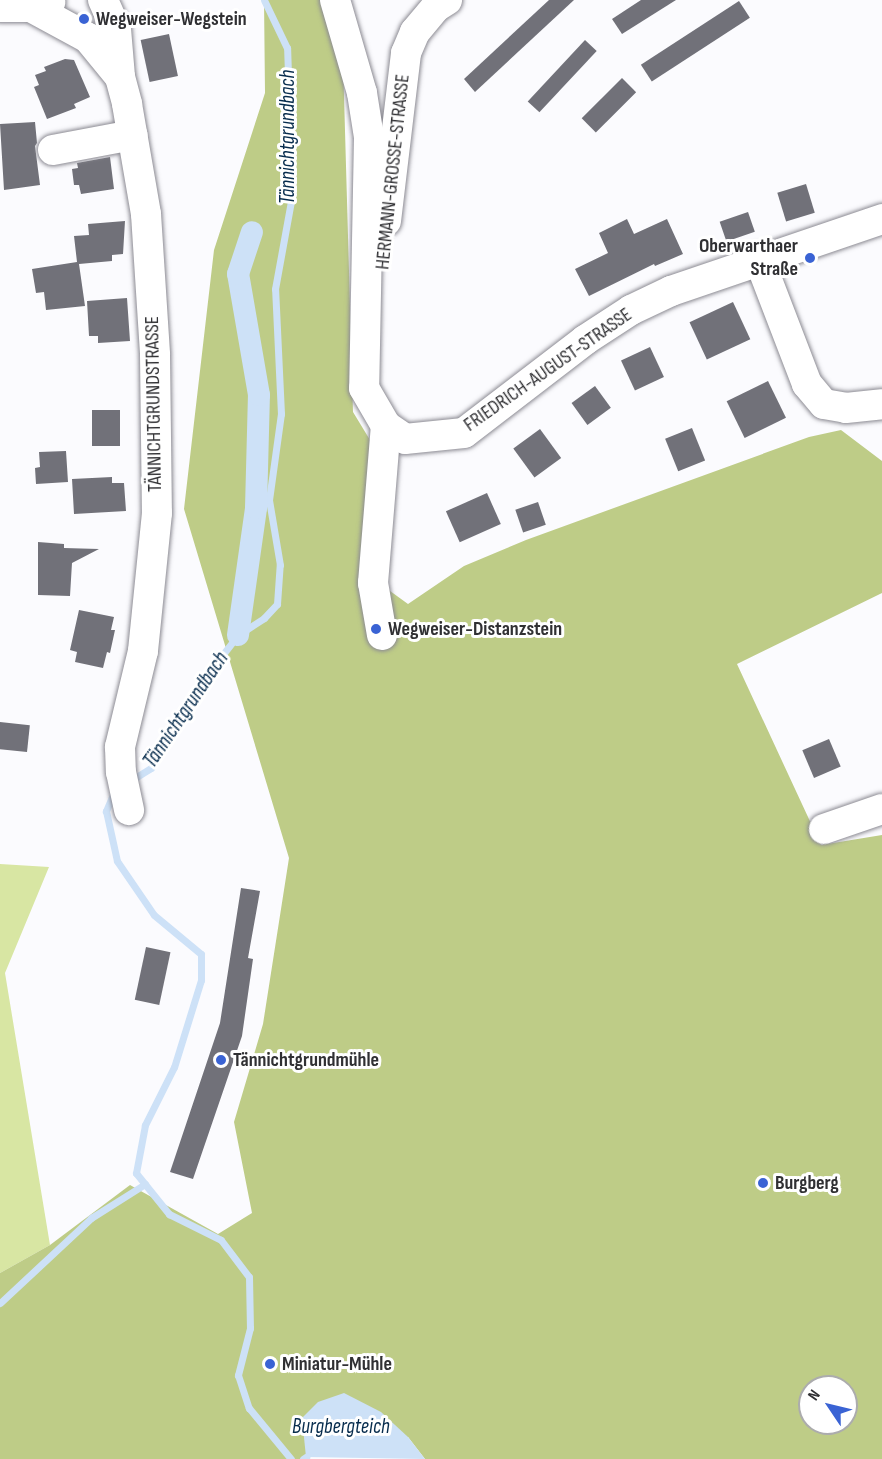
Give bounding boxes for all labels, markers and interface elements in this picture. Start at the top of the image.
place label: Wegweiser-Wegstein [96,7,247,31]
marker: Wegweiser-Wegstein [77,12,91,26]
water label: Tännichtgrundbach [275,70,301,204]
street label: HERMANN-GROSSE-STRASSE [371,73,415,271]
place label: Oberwarthaer Straße [699,234,798,281]
marker: Oberwarthaer Straße [803,251,817,265]
street label: FRIEDRICH-AUGUST-STRASSE [459,303,637,437]
street label: TÄNNICHTGRUNDSTRASSE [140,316,168,492]
place label: Wegweiser-Distanzstein [388,617,562,641]
marker: Wegweiser-Distanzstein [369,622,383,636]
water label: Tännichtgrundbach [138,647,234,773]
place label: Tännichtgrundmühle [233,1048,379,1072]
marker: Tännichtgrundmühle [214,1053,228,1067]
place label: Burgberg [775,1171,839,1195]
marker: Burgberg [756,1176,770,1190]
place label: Miniatur-Mühle [282,1352,392,1376]
marker: Miniatur-Mühle [263,1357,277,1371]
north arrow [798,1375,858,1435]
text: N [804,1387,825,1404]
water label: Burgbergteich [292,1414,390,1440]

